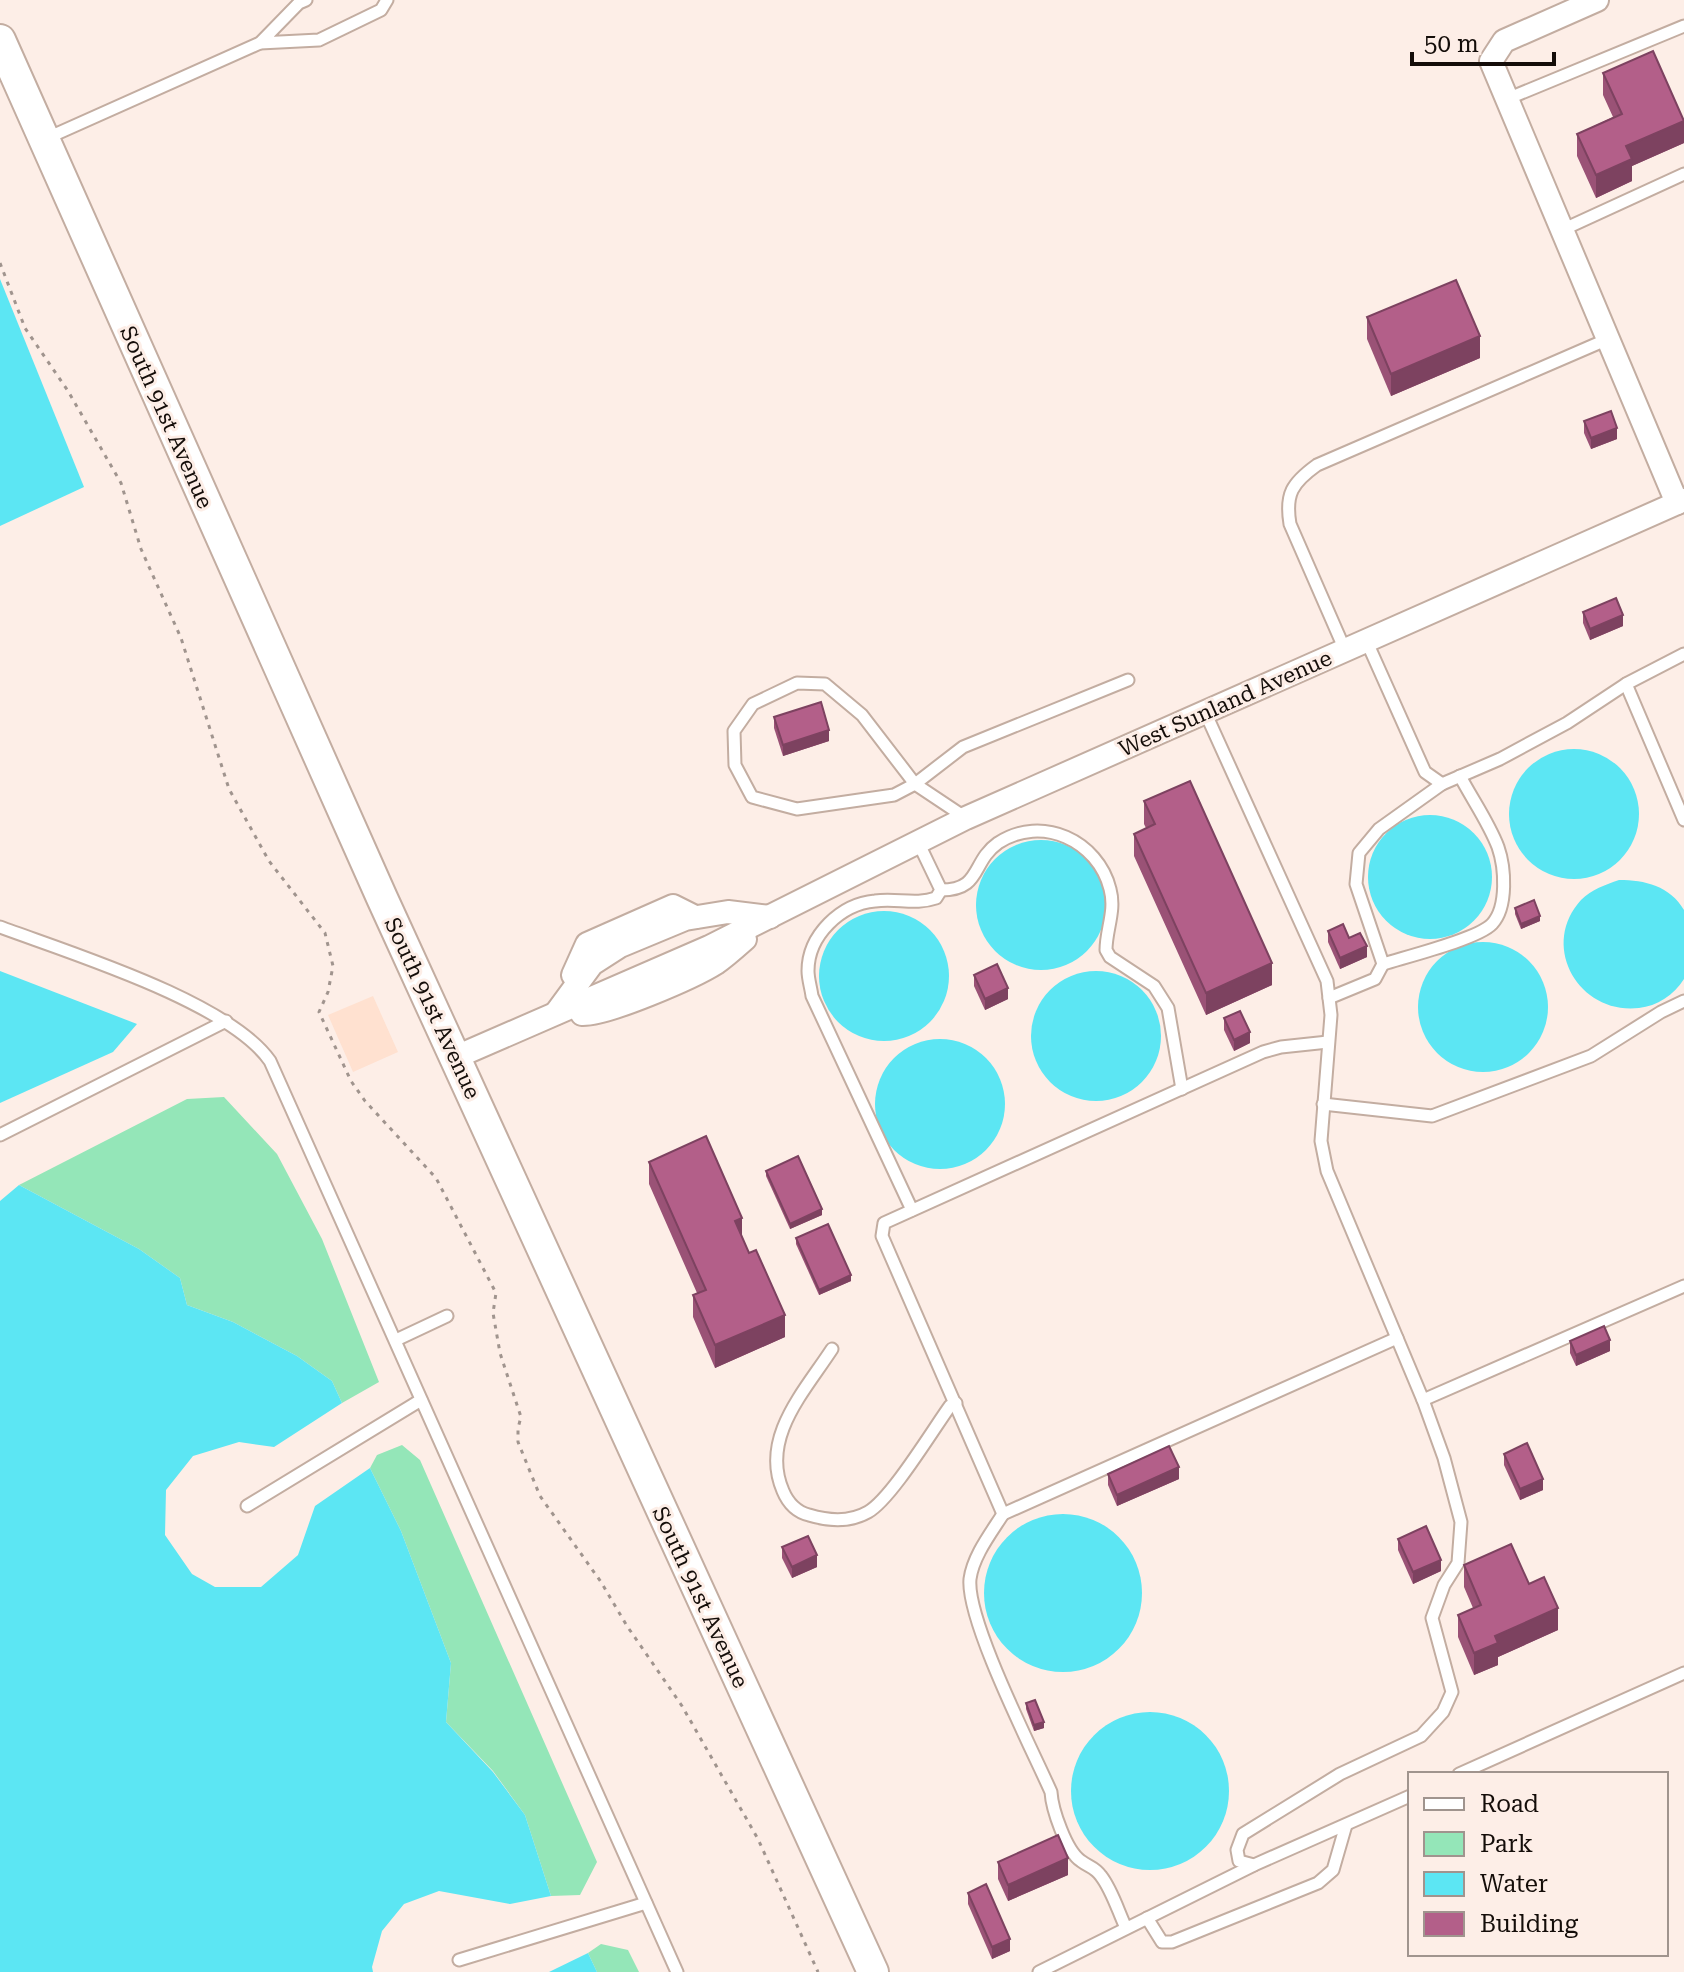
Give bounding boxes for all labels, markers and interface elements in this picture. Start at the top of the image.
scale bar [1412,16,1554,66]
text: 50 m [1424,30,1479,58]
street label: South 91st Avenue [115,322,218,512]
street label: West Sunland Avenue [1115,645,1336,762]
street label: South 91st Avenue [380,914,486,1103]
street label: South 91st Avenue [648,1503,754,1692]
legend [1408,1772,1668,1956]
text: Road [1480,1790,1539,1818]
text: Park [1480,1830,1533,1858]
text: Water [1480,1870,1548,1898]
text: Building [1480,1910,1578,1938]

